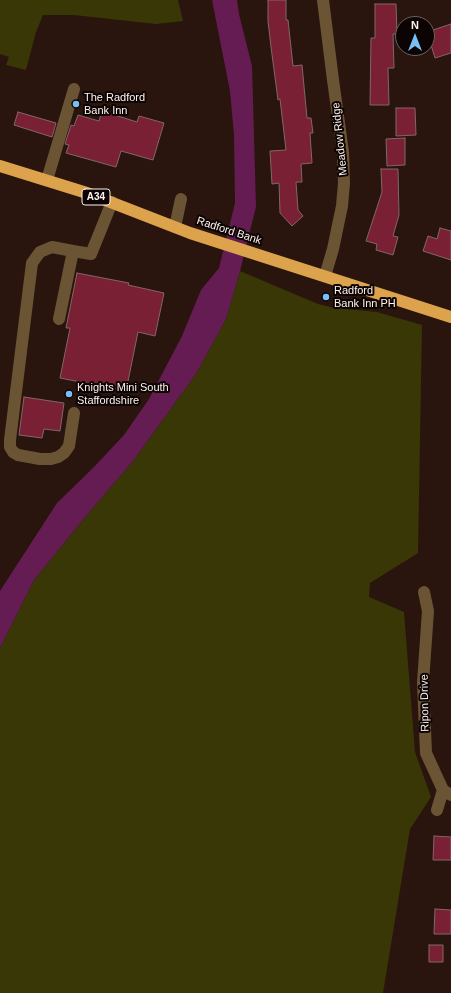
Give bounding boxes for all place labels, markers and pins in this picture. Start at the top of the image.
place label: The Radford Bank Inn [84,91,145,117]
marker: The Radford Bank Inn [71,99,81,109]
place label: Radford Bank Inn PH [334,284,396,310]
marker: Radford Bank Inn PH [321,292,331,302]
place label: Knights Mini South Staffordshire [77,381,169,407]
marker: Knights Mini South Staffordshire [64,389,74,399]

